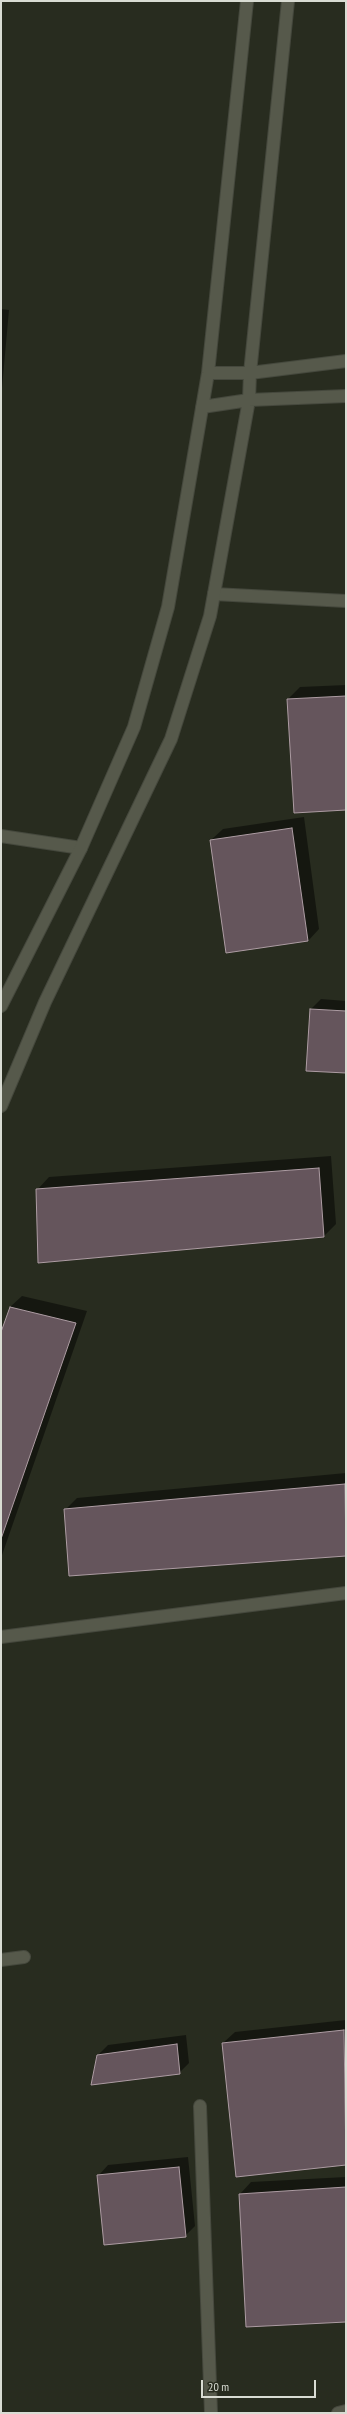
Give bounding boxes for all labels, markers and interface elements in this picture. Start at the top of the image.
scale bar [203,2372,318,2398]
text: 20 m [208,2379,229,2394]

